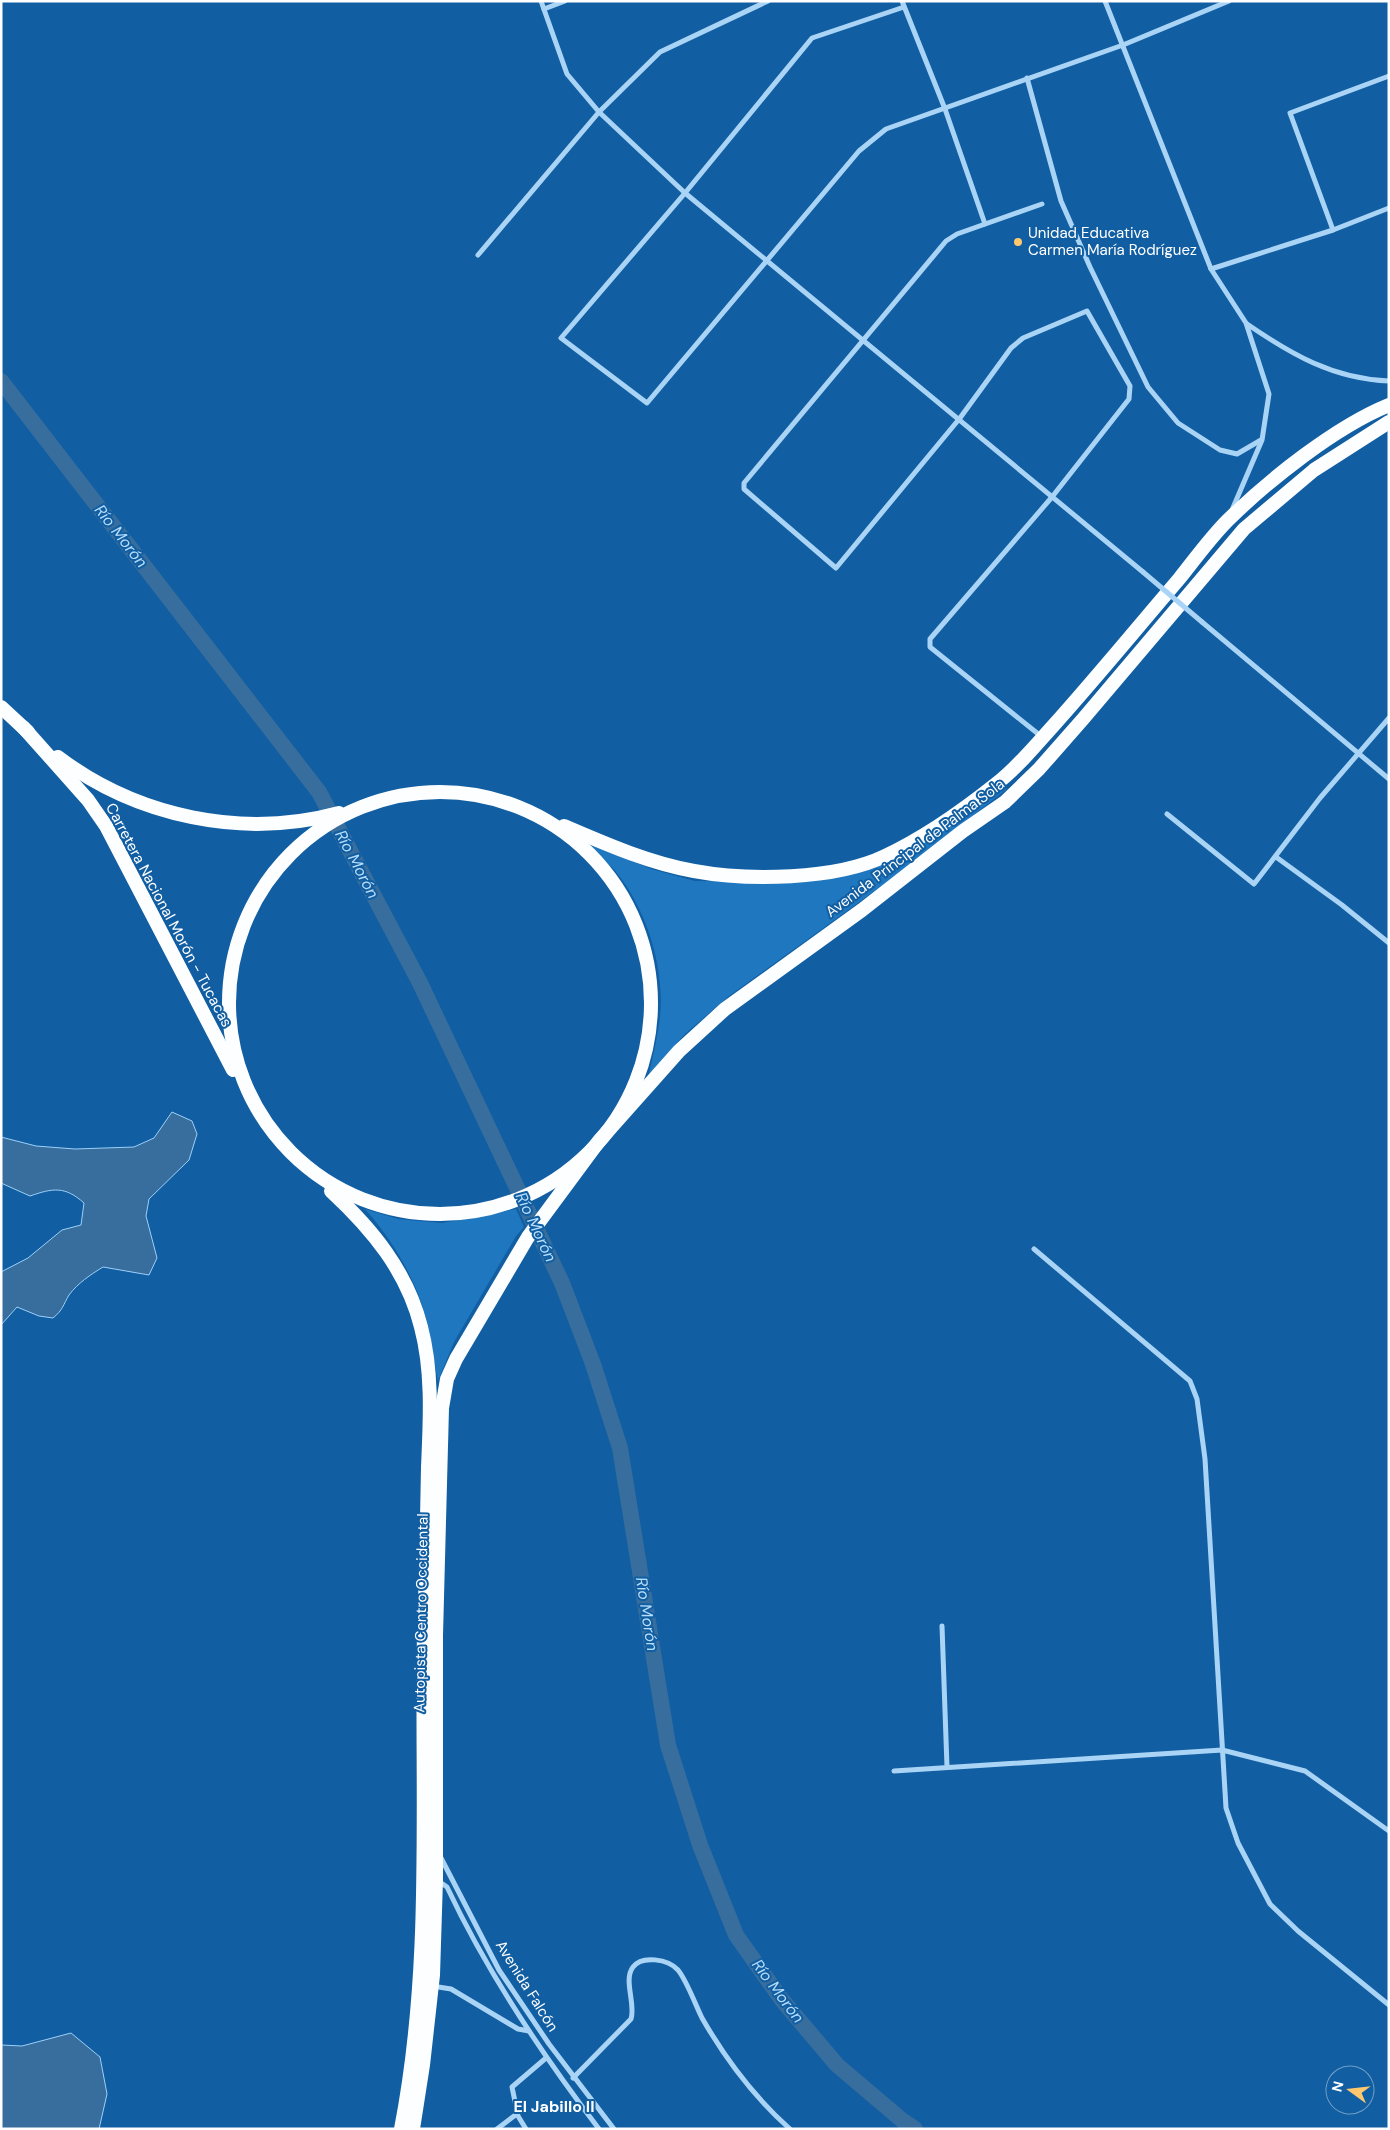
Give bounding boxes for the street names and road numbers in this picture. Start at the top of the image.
street label: Avenida Principal de Palma Sola [822,774,1008,922]
street label: Carretera Nacional Morón - Tucacas [101,799,237,1031]
street label: Autopista Centro Occidental [409,1513,433,1713]
street label: Avenida Falcón [491,1937,563,2035]

